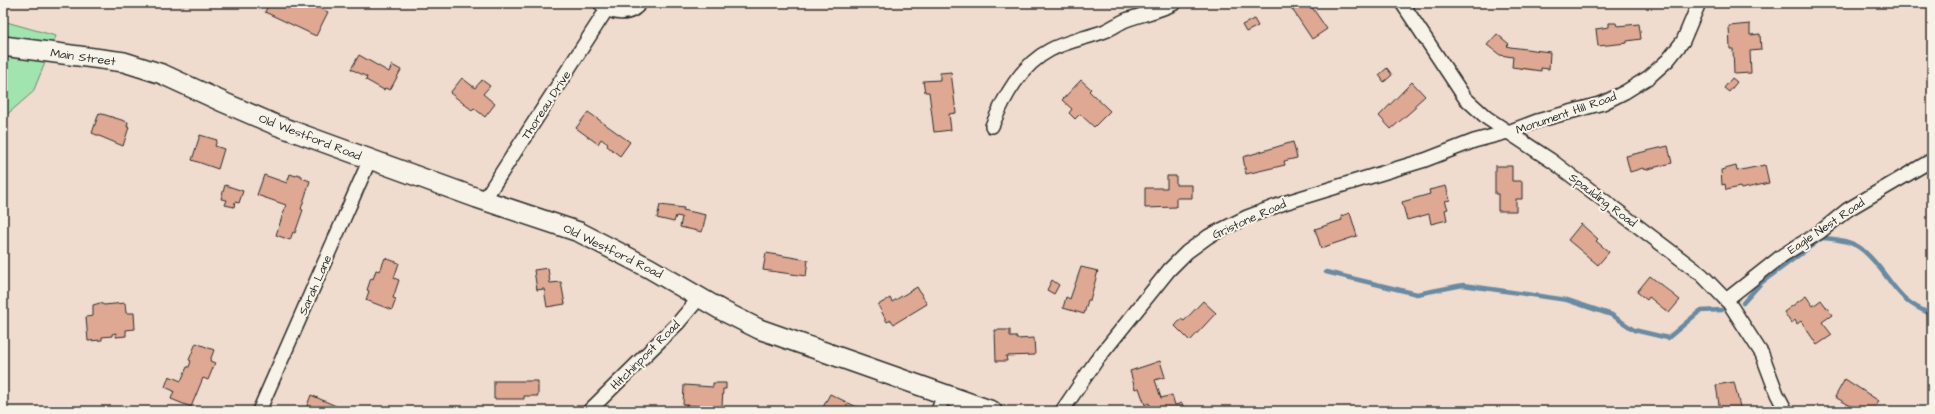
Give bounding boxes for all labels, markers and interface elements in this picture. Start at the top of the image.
street label: Main Street [49,45,117,71]
street label: Thoreau Drive [518,67,575,143]
street label: Monument Hill Road [1514,88,1619,139]
street label: Old Westford Road [256,110,364,165]
street label: Spaulding Road [1565,169,1640,232]
street label: Eagle Nest Road [1784,194,1869,259]
street label: Gristone Road [1210,196,1289,243]
street label: Old Westford Road [560,220,665,283]
street label: Sarah Lane [295,252,336,318]
street label: Hitchinpost Road [607,317,684,394]

